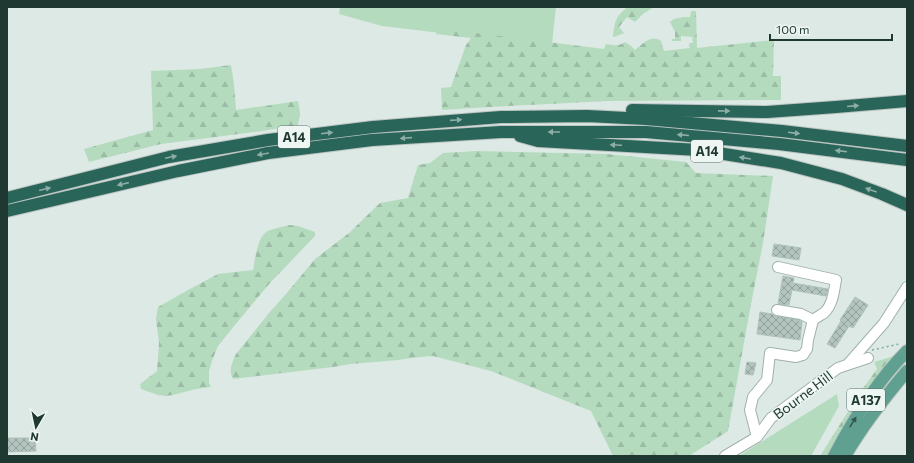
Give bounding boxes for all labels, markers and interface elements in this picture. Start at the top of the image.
scale bar [770,16,892,42]
text: 100 m [776,22,810,36]
one-way arrow [847,103,859,109]
one-way arrow [718,108,731,114]
one-way arrow [450,117,462,124]
road number: A14 [278,126,310,148]
one-way arrow [321,129,333,136]
one-way arrow [547,129,560,135]
one-way arrow [788,130,800,136]
one-way arrow [677,132,689,139]
one-way arrow [400,135,412,142]
road number: A14 [691,140,723,162]
one-way arrow [610,142,622,149]
one-way arrow [834,148,847,155]
one-way arrow [257,152,270,158]
one-way arrow [165,154,177,160]
one-way arrow [739,154,752,160]
one-way arrow [116,181,128,187]
one-way arrow [39,186,51,192]
one-way arrow [865,186,877,192]
street label: Bourne Hill [770,367,836,422]
road number: A137 [847,389,885,411]
north arrow [16,407,56,447]
one-way arrow [849,417,857,427]
text: N [29,430,39,444]

